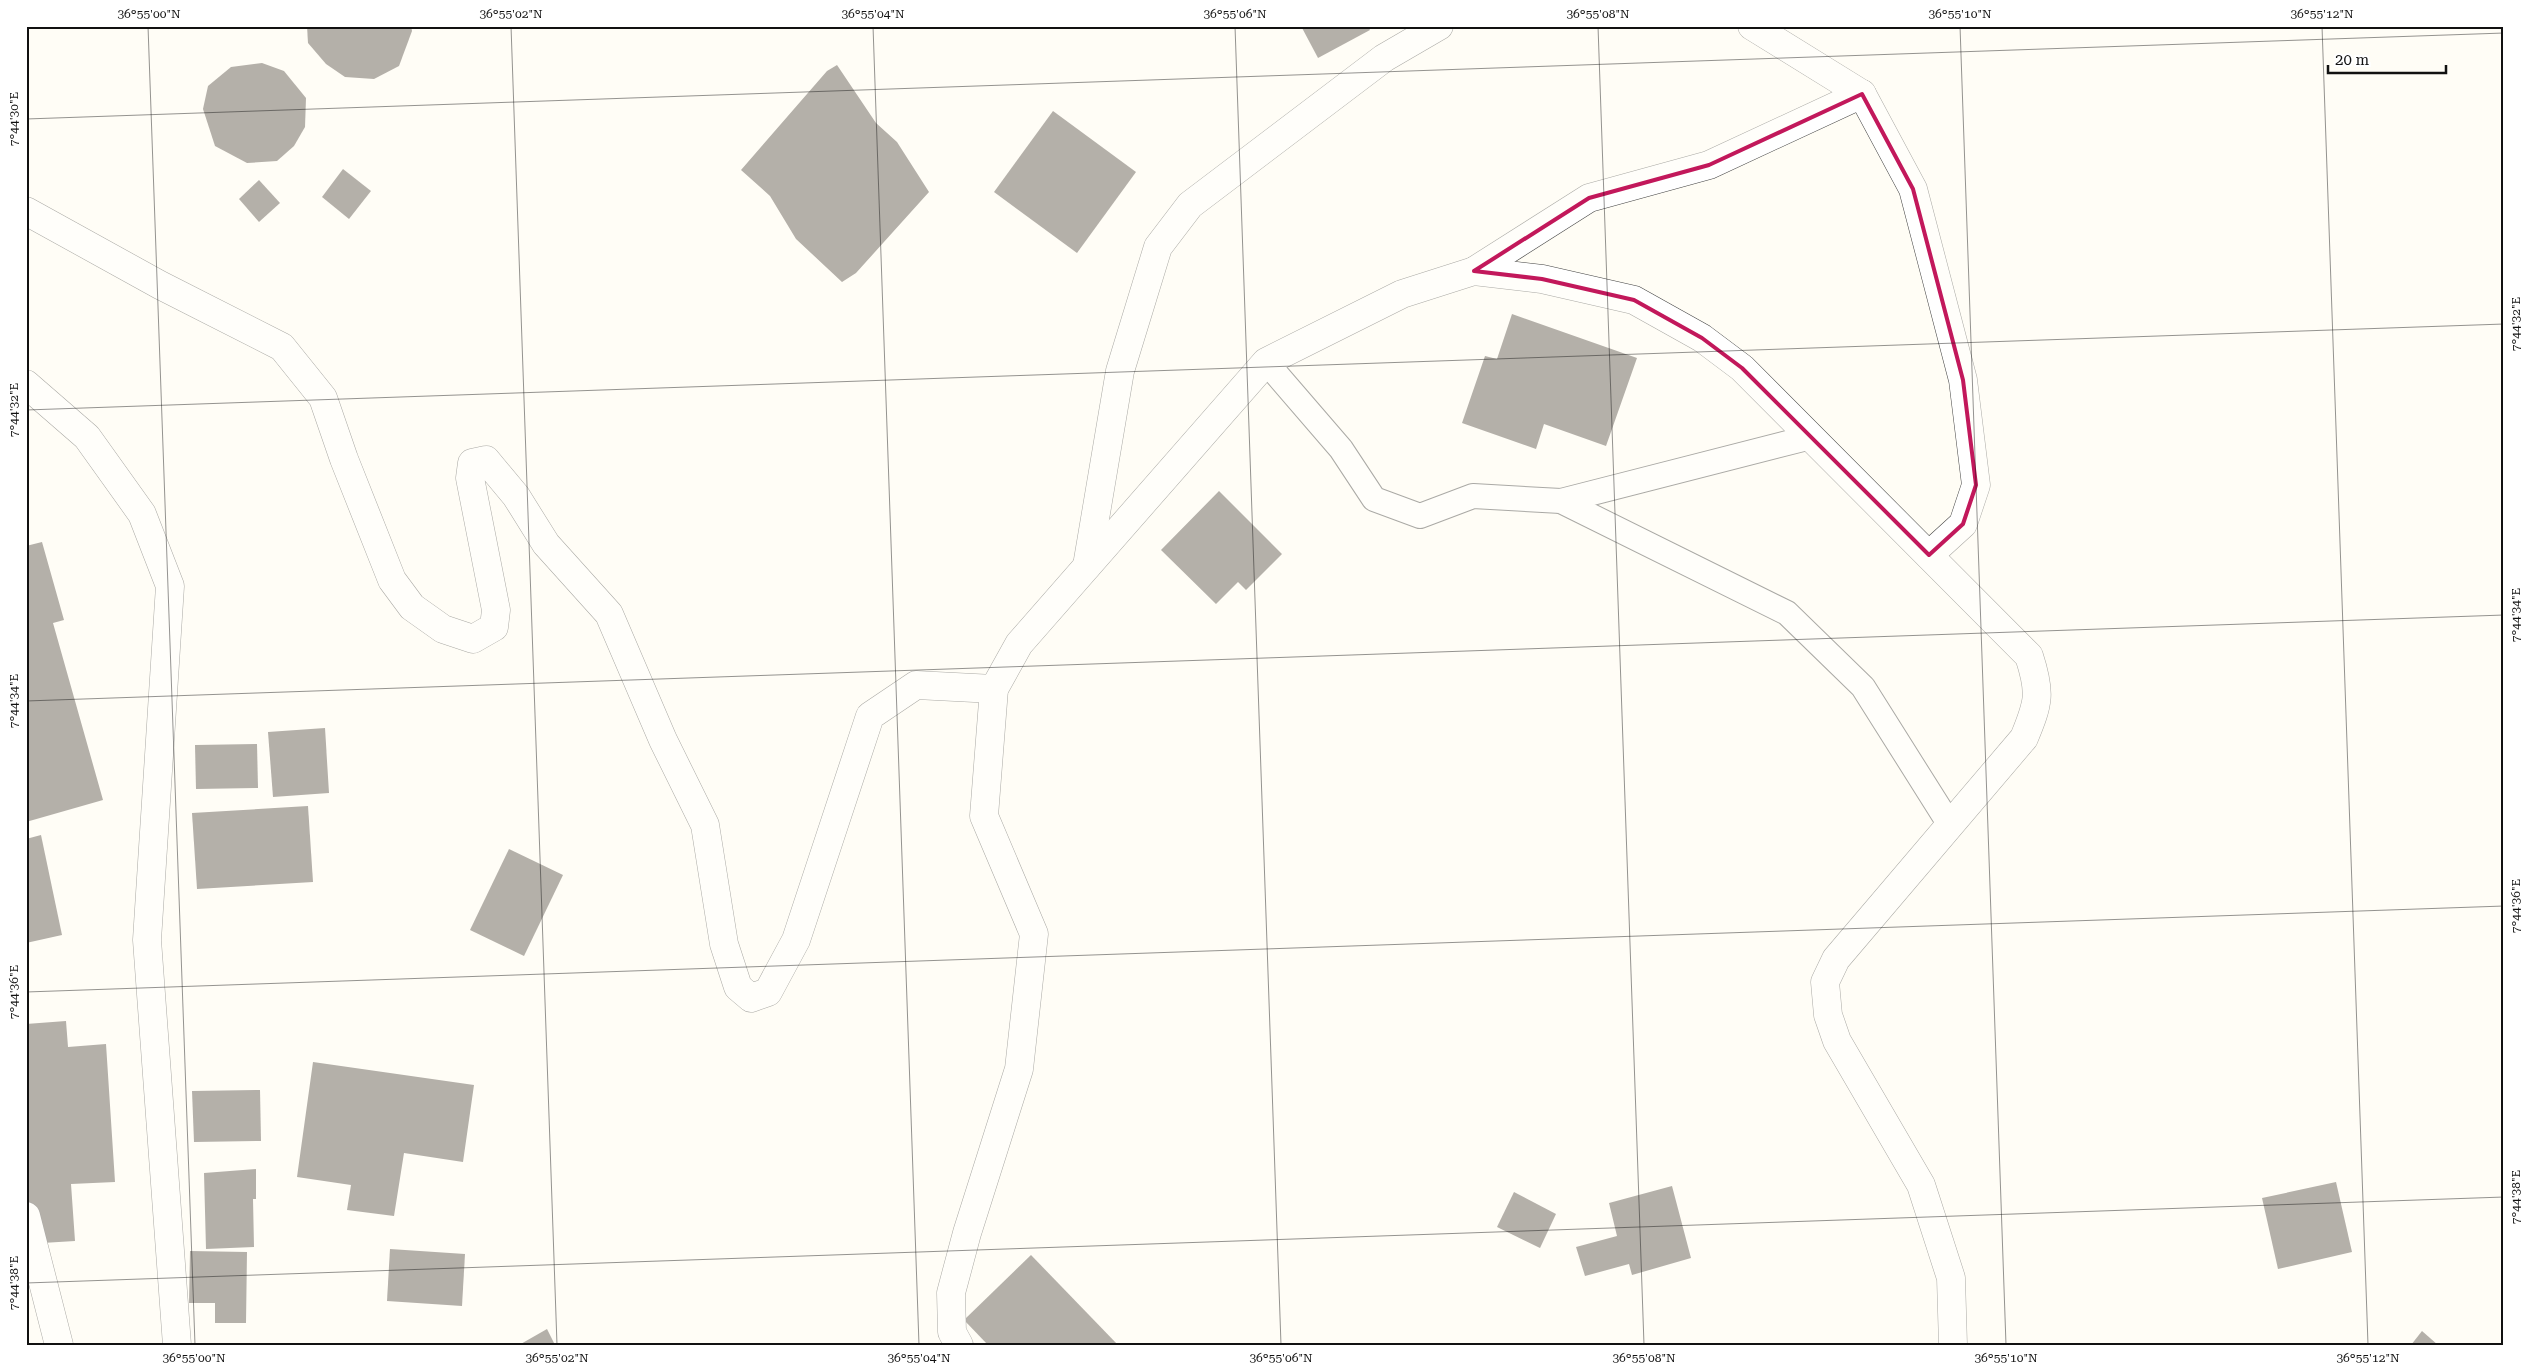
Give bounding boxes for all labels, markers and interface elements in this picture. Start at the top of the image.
text: 36°55'00"N [117,7,181,21]
text: 36°55'02"N [479,7,543,21]
text: 36°55'04"N [841,7,905,21]
text: 36°55'06"N [1203,7,1267,21]
text: 36°55'08"N [1566,7,1630,21]
text: 36°55'10"N [1928,7,1992,21]
text: 36°55'12"N [2290,7,2354,21]
scale bar [2328,42,2445,74]
text: 20 m [2335,51,2370,69]
text: 7°44'30"E [7,92,21,146]
text: 7°44'32"E [2509,297,2523,351]
text: 7°44'32"E [7,383,21,437]
text: 7°44'34"E [2509,588,2523,642]
text: 7°44'34"E [7,674,21,728]
text: 7°44'36"E [2509,879,2523,933]
text: 7°44'36"E [7,965,21,1019]
text: 7°44'38"E [2509,1170,2523,1224]
text: 7°44'38"E [7,1256,21,1310]
text: 36°55'00"N [162,1351,226,1365]
text: 36°55'02"N [525,1351,589,1365]
text: 36°55'04"N [887,1351,951,1365]
text: 36°55'06"N [1249,1351,1313,1365]
text: 36°55'08"N [1612,1351,1676,1365]
text: 36°55'10"N [1974,1351,2038,1365]
text: 36°55'12"N [2336,1351,2400,1365]

